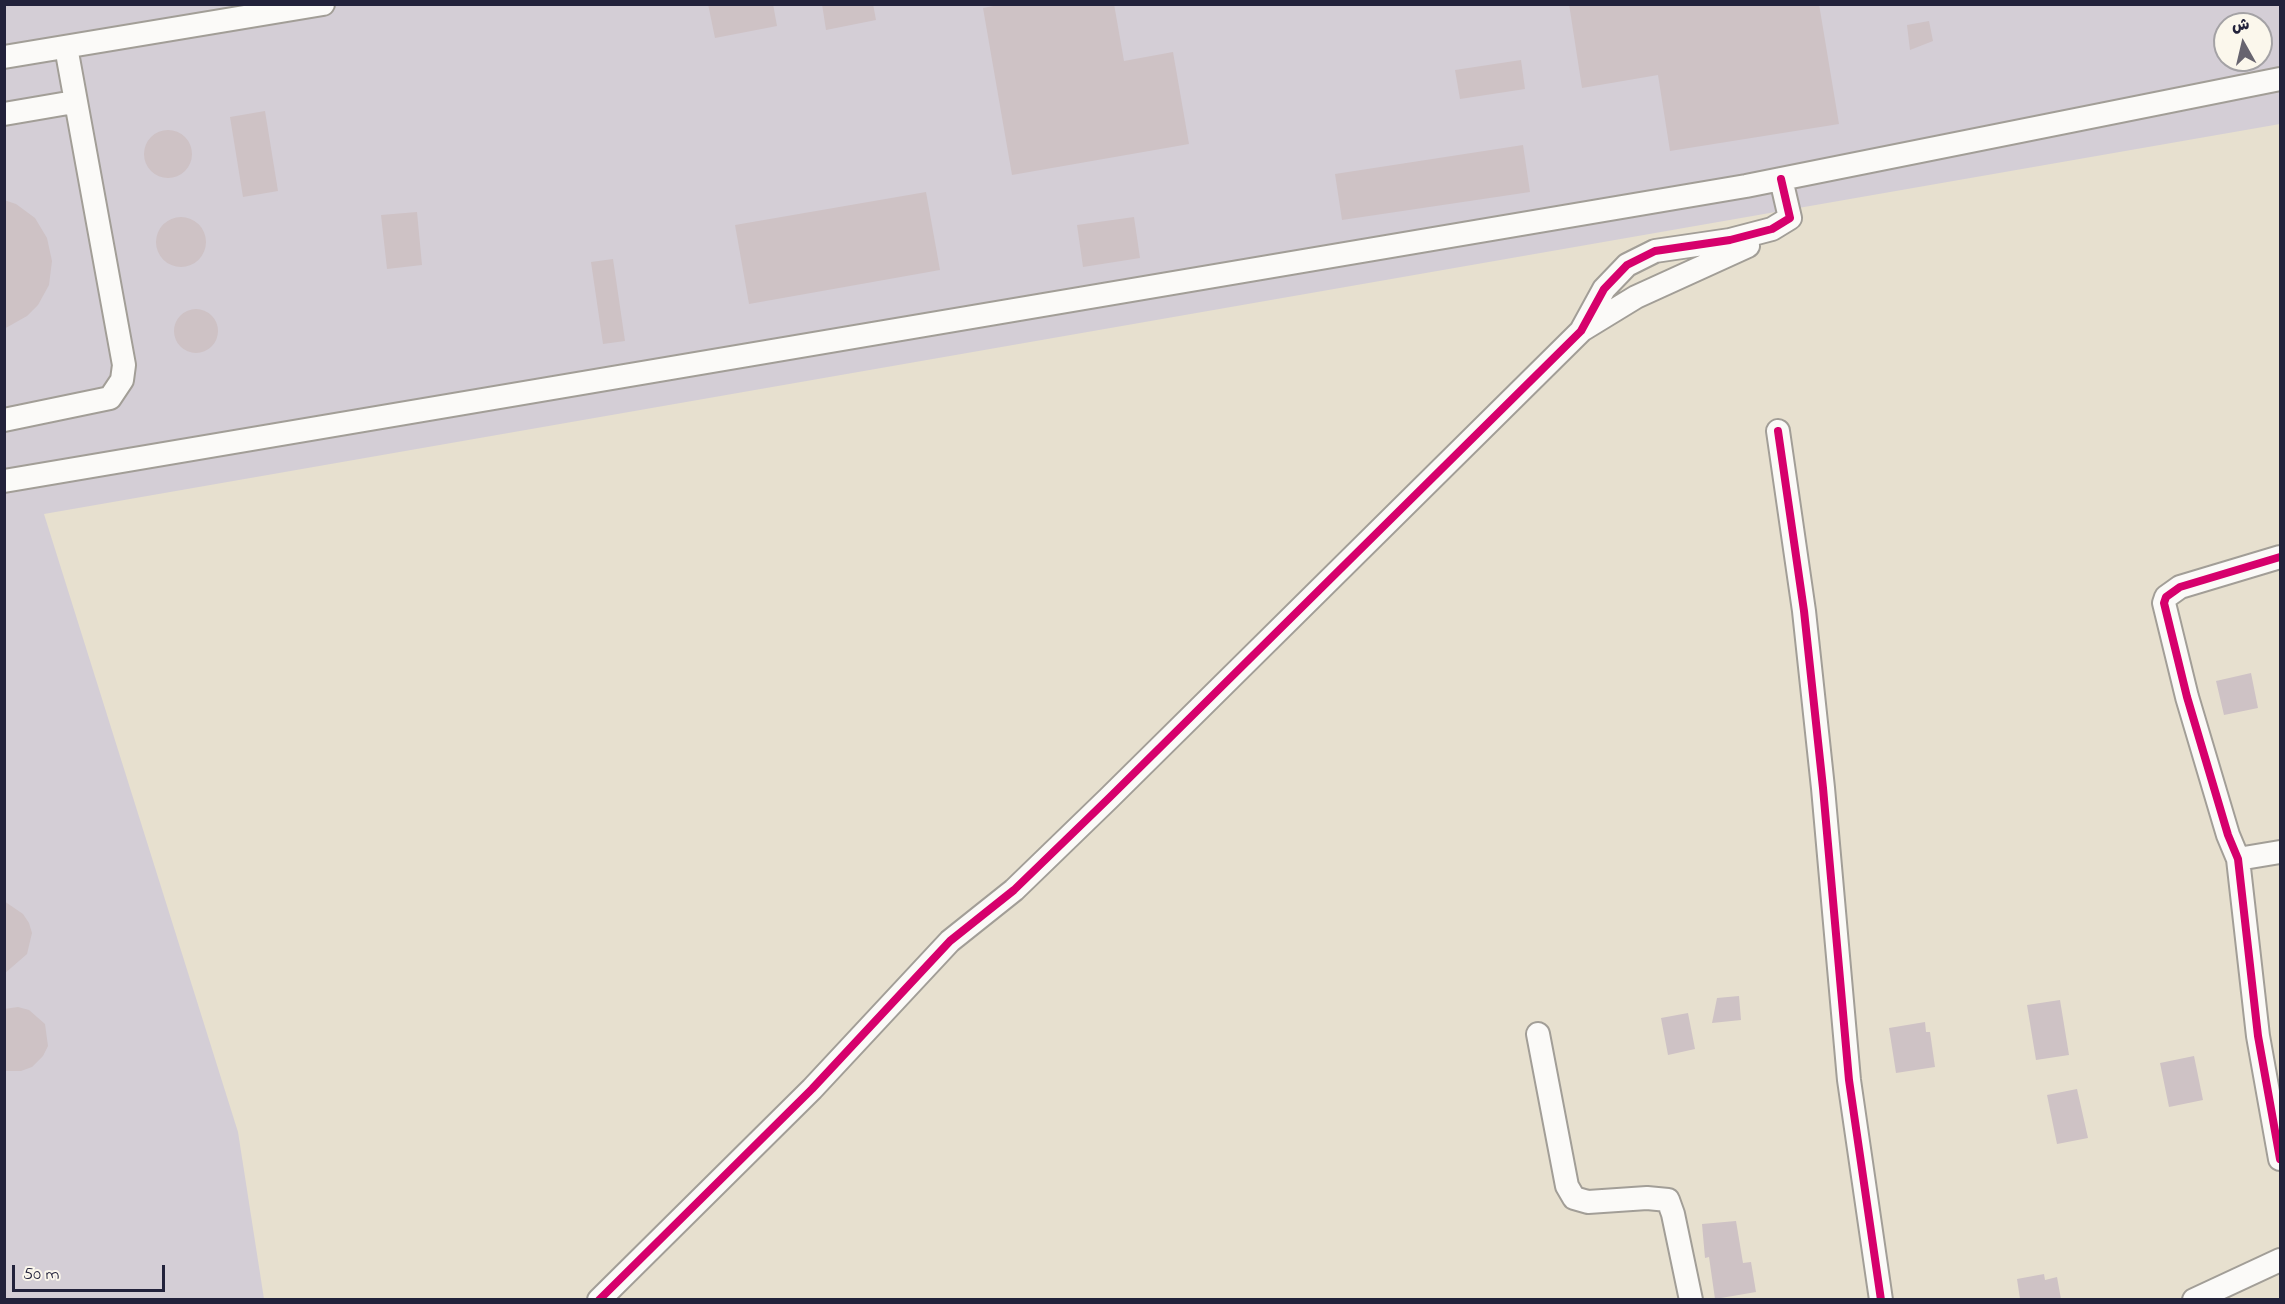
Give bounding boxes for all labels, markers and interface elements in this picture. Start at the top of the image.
north arrow [2213,12,2273,72]
text: ش [2230,13,2251,39]
scale bar [15,1253,168,1291]
text: 50 m [23,1262,60,1288]

